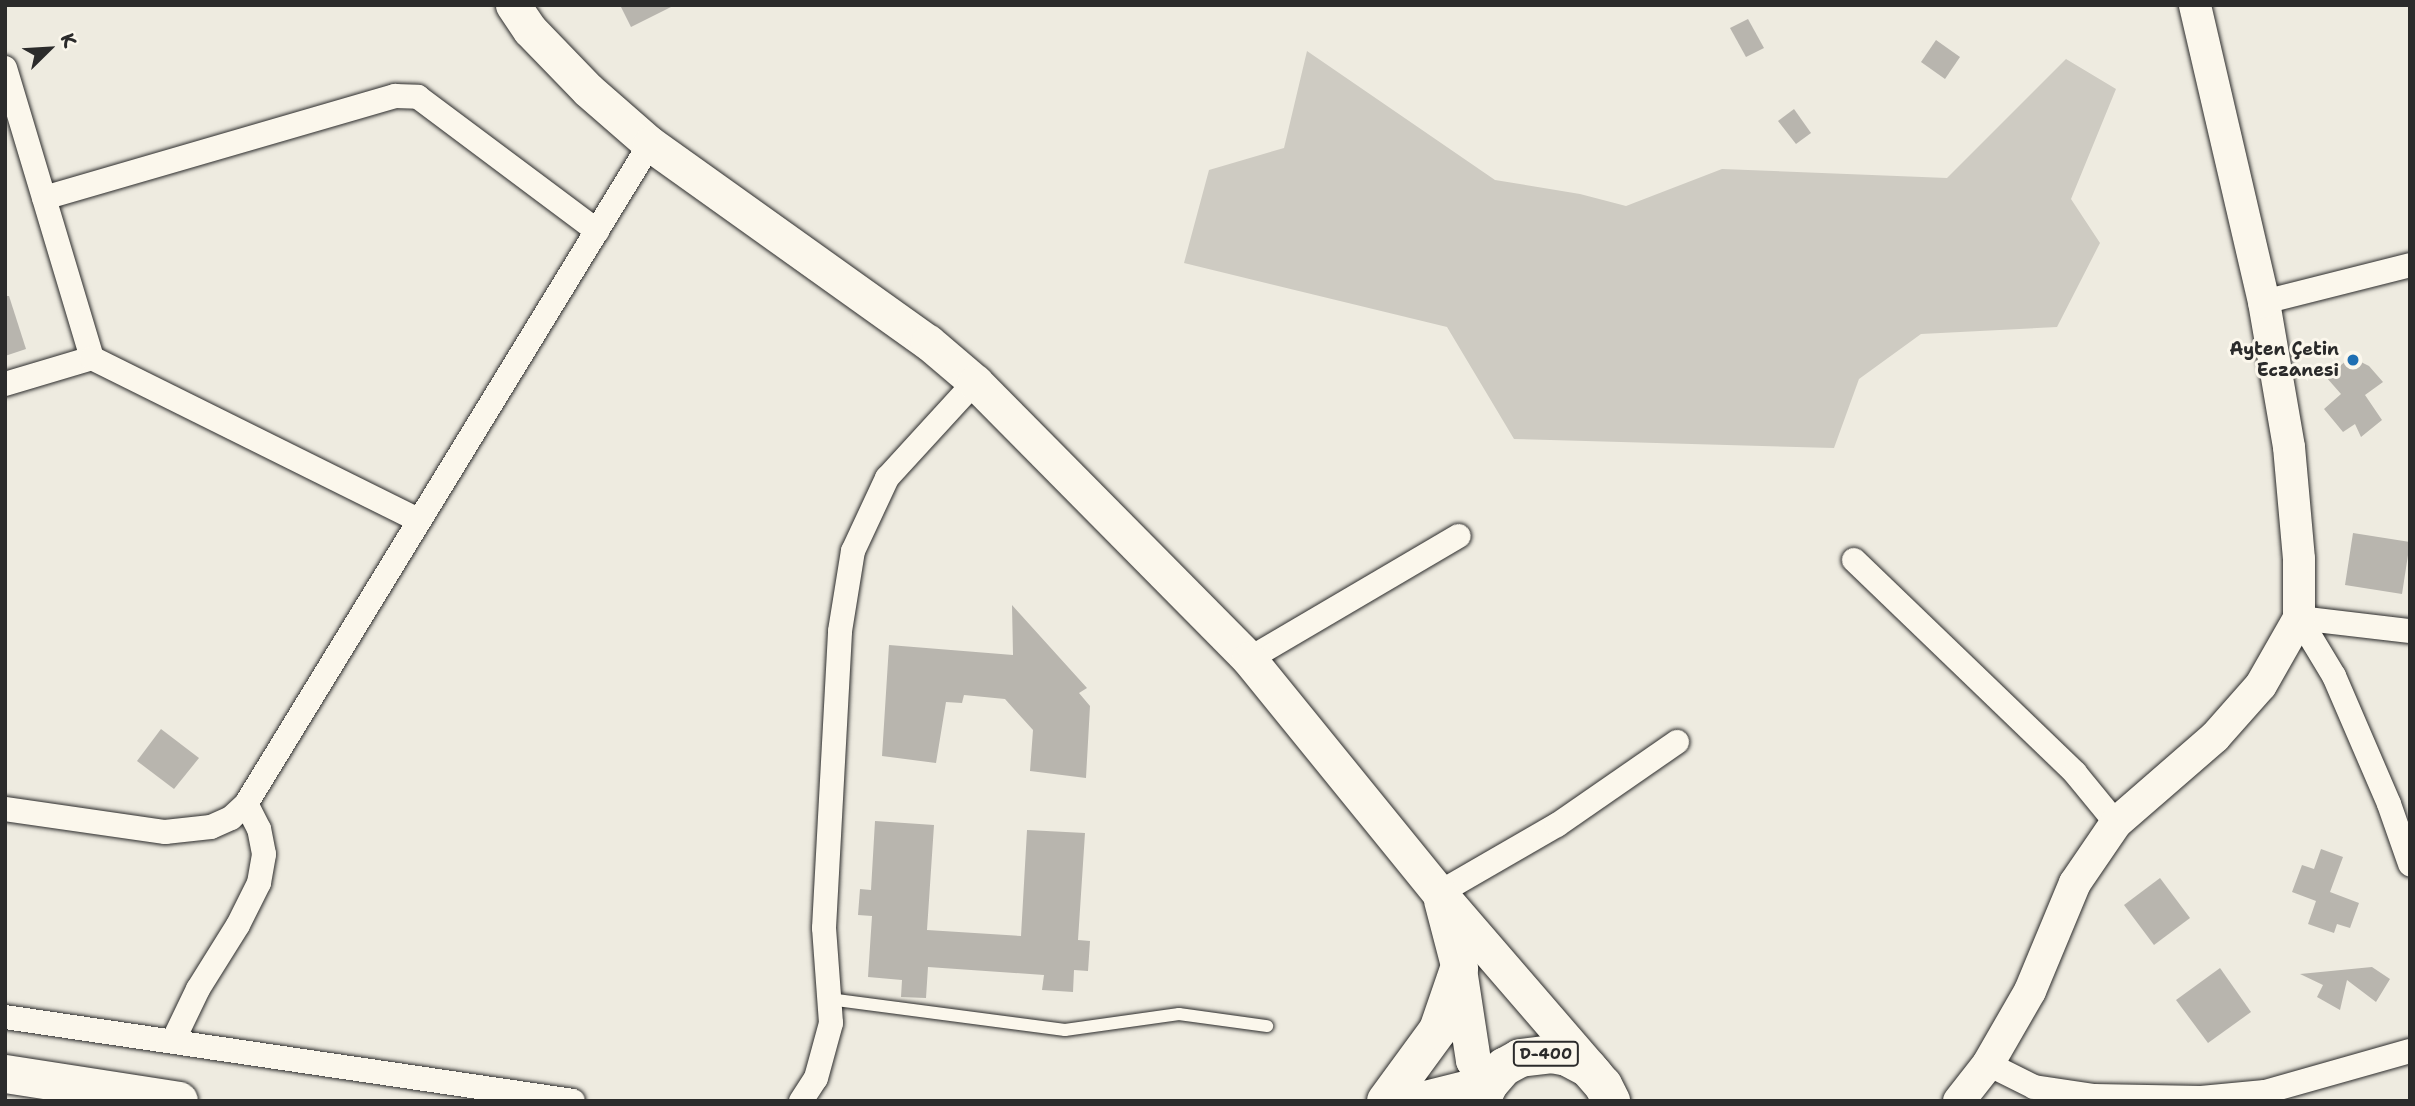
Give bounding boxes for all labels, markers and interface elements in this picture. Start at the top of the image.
north arrow [14,14,84,84]
text: K [55,29,83,51]
place label: Ayten Çetin Eczanesi [2230,339,2339,382]
marker: Ayten Çetin Eczanesi [2345,352,2361,368]
road number: D-400 [1513,1042,1579,1066]

